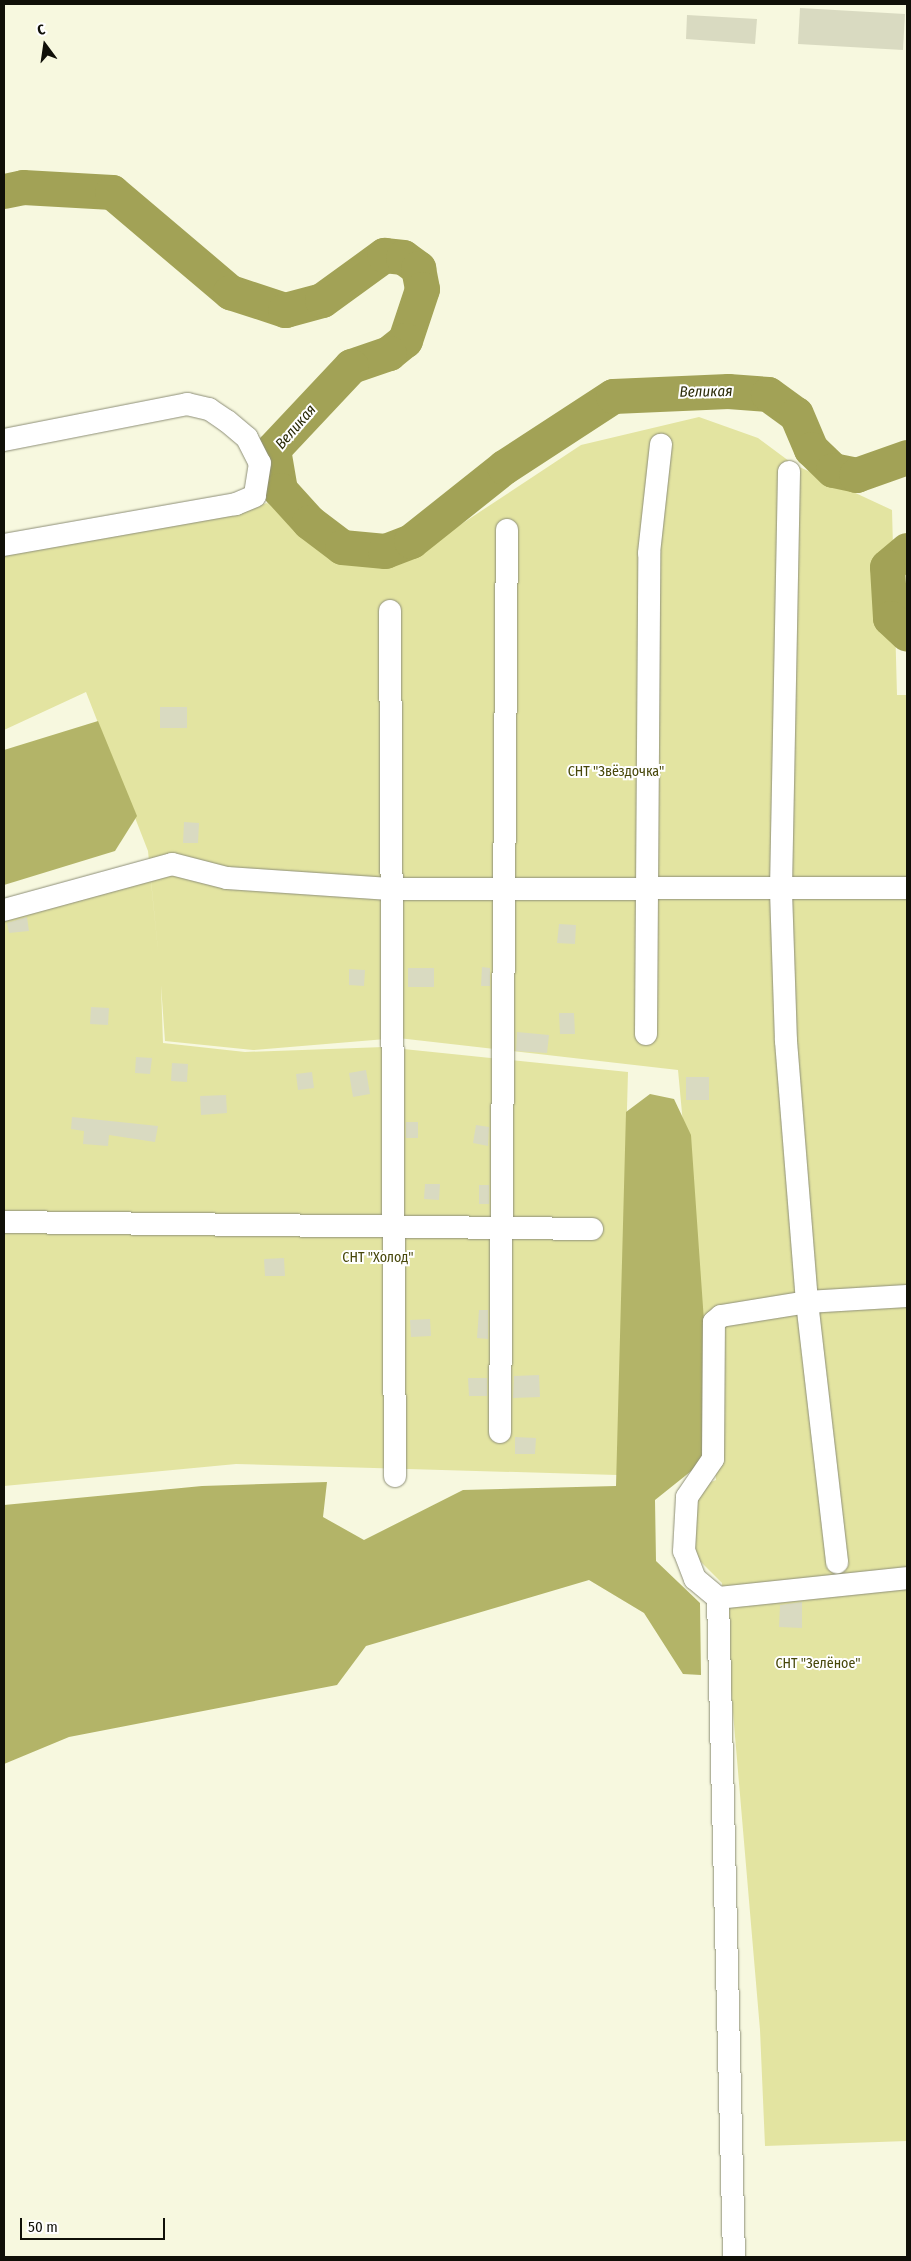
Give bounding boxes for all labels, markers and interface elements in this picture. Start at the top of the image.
north arrow [20,20,70,70]
text: С [36,21,47,39]
water label: Великая [679,383,733,401]
water label: Великая [272,401,320,453]
park label: СНТ "Звёздочка" [568,764,664,780]
park label: СНТ "Холод" [342,1250,414,1266]
park label: СНТ "Зелёное" [775,1656,861,1672]
scale bar [22,2208,168,2240]
text: 50 m [28,2218,58,2236]

